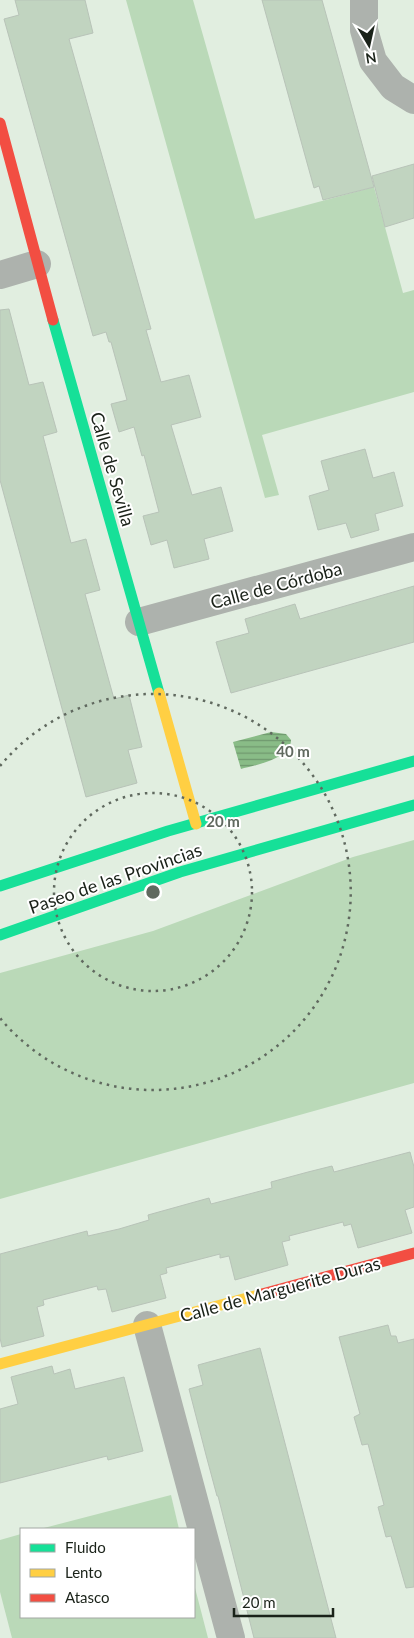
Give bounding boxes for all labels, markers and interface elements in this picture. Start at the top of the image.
north arrow [344,20,394,70]
text: N [364,49,378,68]
street label: Calle de Sevilla [86,409,140,529]
street label: Calle de Córdoba [208,557,344,613]
text: 40 m [276,742,310,760]
text: 20 m [206,812,240,830]
street label: Paseo de las Provincias [26,838,205,918]
centre of rings [144,883,162,901]
street label: Calle de Marguerite Duras [177,1252,383,1326]
legend [20,1528,195,1618]
text: Fluido [65,1538,106,1556]
text: Lento [65,1563,102,1581]
scale bar [234,1586,333,1618]
text: Atasco [65,1588,110,1606]
text: 20 m [242,1593,276,1611]

